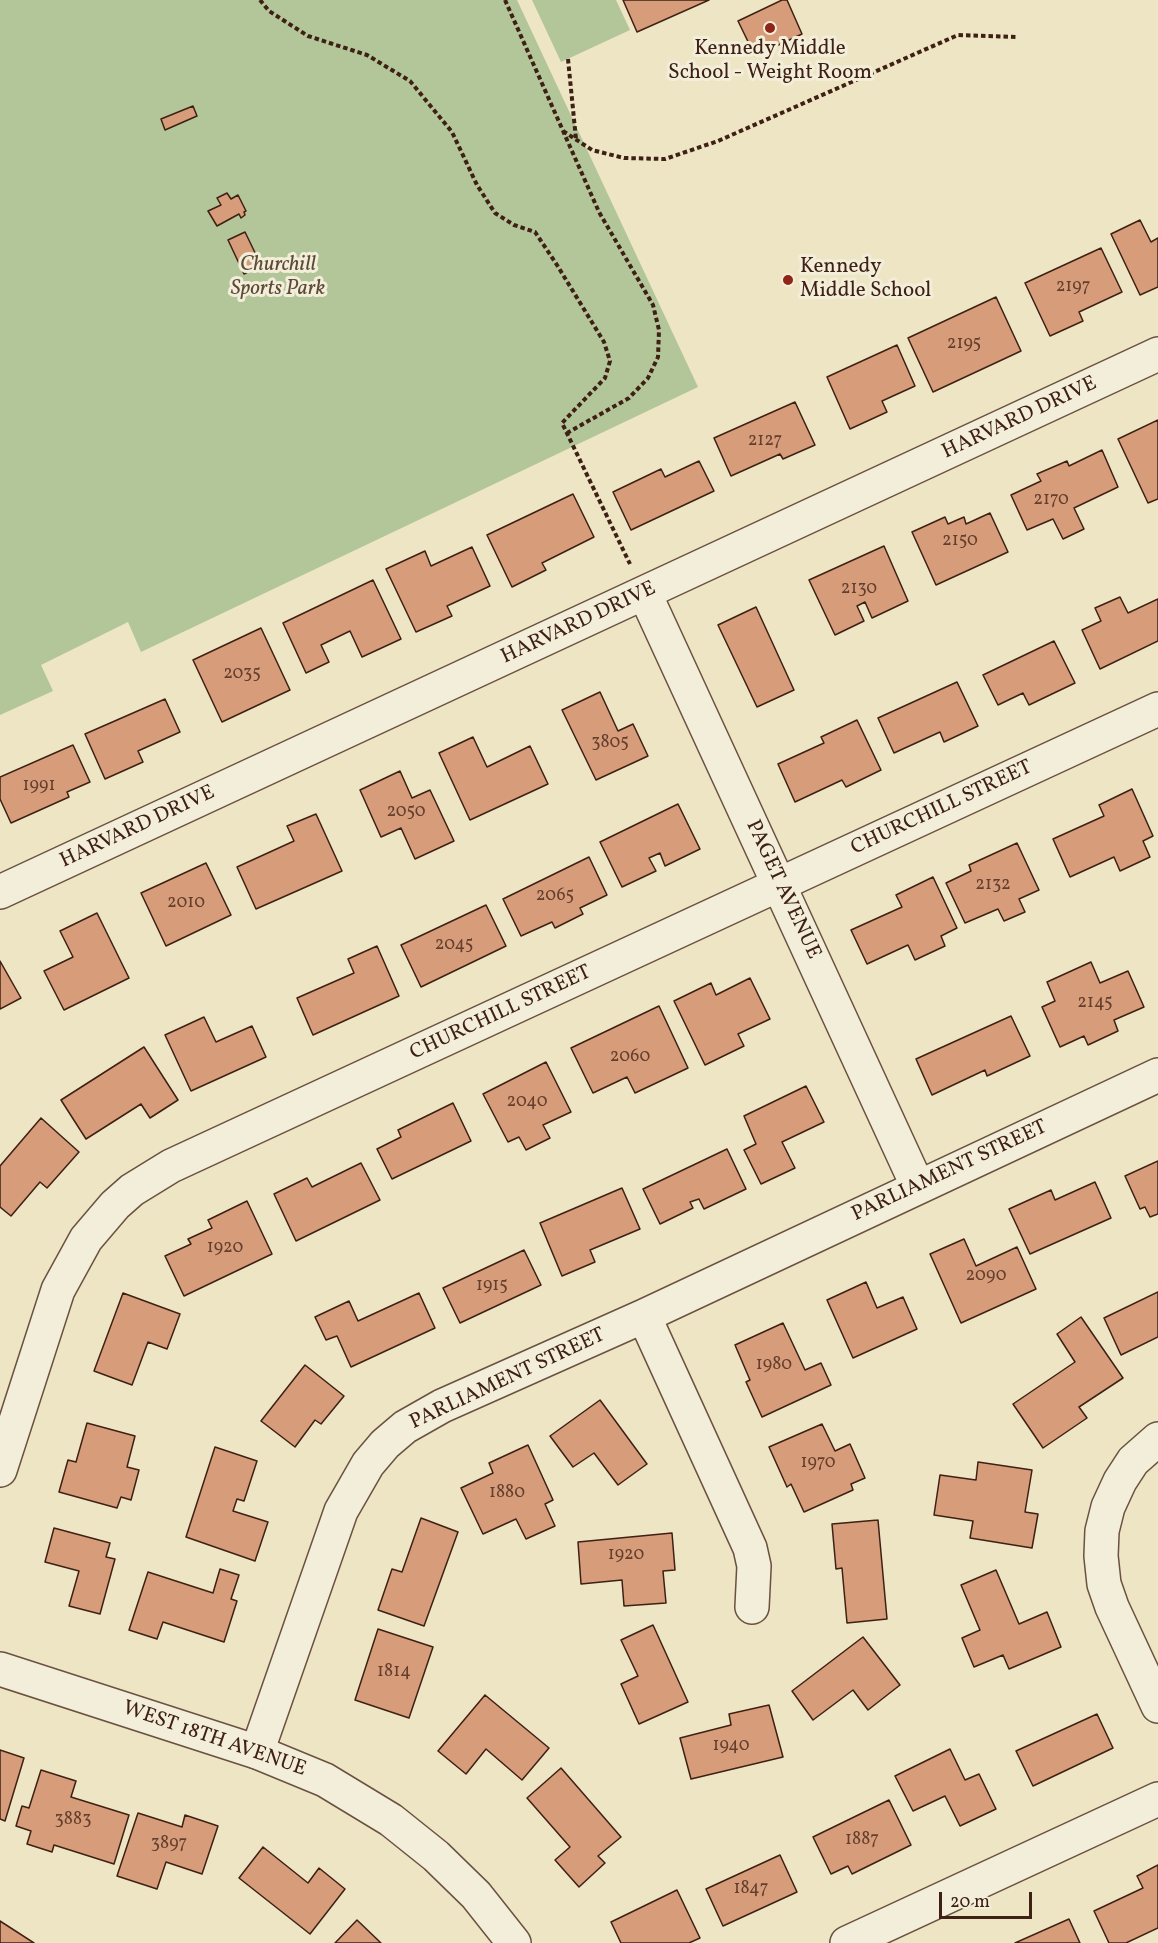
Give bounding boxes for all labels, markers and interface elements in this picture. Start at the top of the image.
marker: Kennedy Middle School - Weight Room [763,21,777,35]
place label: Kennedy Middle School - Weight Room [668,37,872,87]
park label: Churchill Sports Park [231,253,325,303]
place label: Kennedy Middle School [800,255,931,305]
marker: Kennedy Middle School [781,273,795,287]
house number: 2197 [1056,277,1090,299]
house number: 2195 [947,334,981,356]
street label: HARVARD DRIVE [939,372,1101,466]
house number: 2127 [748,431,782,453]
house number: 2170 [1033,490,1069,512]
house number: 2150 [942,531,978,553]
street label: HARVARD DRIVE [498,577,660,671]
house number: 2130 [841,579,877,601]
house number: 2035 [223,664,261,686]
house number: 3805 [591,733,629,755]
street label: CHURCHILL STREET [848,756,1036,862]
house number: 1991 [23,776,55,798]
street label: HARVARD DRIVE [57,781,219,875]
house number: 2050 [386,802,426,824]
street label: PAGET AVENUE [739,816,825,964]
house number: 2132 [975,875,1011,897]
house number: 2065 [536,886,574,908]
house number: 2010 [167,893,205,915]
house number: 2045 [435,935,473,957]
street label: CHURCHILL STREET [407,961,595,1067]
house number: 2145 [1077,993,1113,1015]
house number: 2060 [610,1047,650,1069]
house number: 2040 [506,1092,548,1114]
street label: PARLIAMENT STREET [848,1116,1052,1228]
house number: 1920 [207,1238,243,1260]
house number: 2090 [965,1266,1007,1288]
house number: 1915 [476,1276,508,1298]
street label: PARLIAMENT STREET [406,1324,610,1436]
house number: 1980 [756,1355,792,1377]
house number: 1970 [800,1453,836,1475]
house number: 1880 [489,1483,525,1505]
house number: 1920 [608,1545,644,1567]
house number: 1814 [377,1662,411,1684]
street label: WEST 18TH AVENUE [119,1697,309,1783]
house number: 1940 [712,1736,750,1758]
house number: 3883 [55,1810,91,1832]
house number: 1887 [845,1830,879,1852]
house number: 3897 [151,1834,187,1856]
house number: 1847 [733,1879,769,1901]
scale bar [942,1880,1035,1918]
text: 20 m [950,1890,990,1915]

